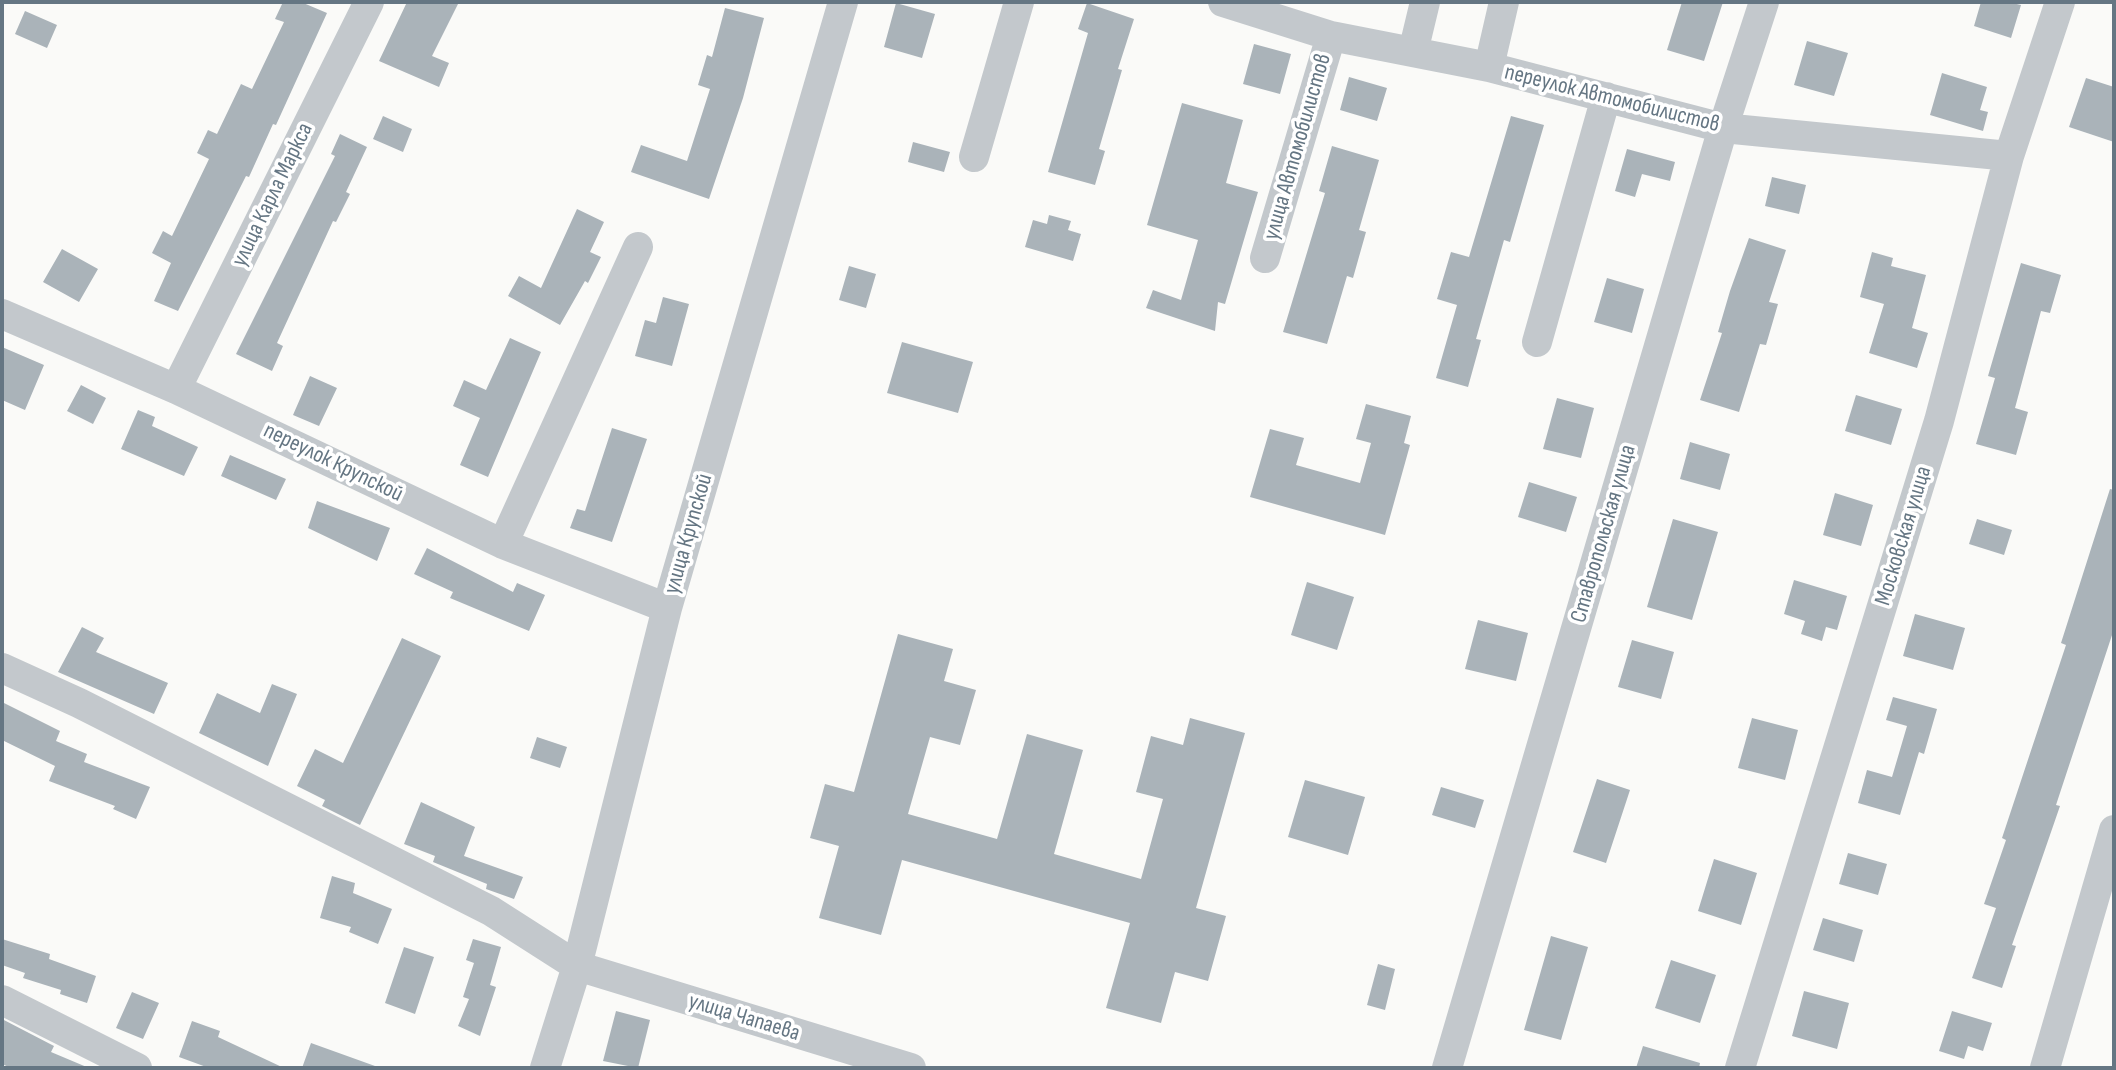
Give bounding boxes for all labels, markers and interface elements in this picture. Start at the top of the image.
street label: улица Автомобилистов [1258,51,1338,243]
street label: переулок Автомобилистов [1502,59,1722,139]
street label: улица Карла Маркса [226,119,320,271]
street label: переулок Крупской [259,417,407,509]
street label: Ставропольская улица [1565,442,1643,626]
street label: Московская улица [1870,463,1938,609]
street label: улица Крупской [659,471,719,597]
street label: улица Чапаева [685,988,803,1048]

